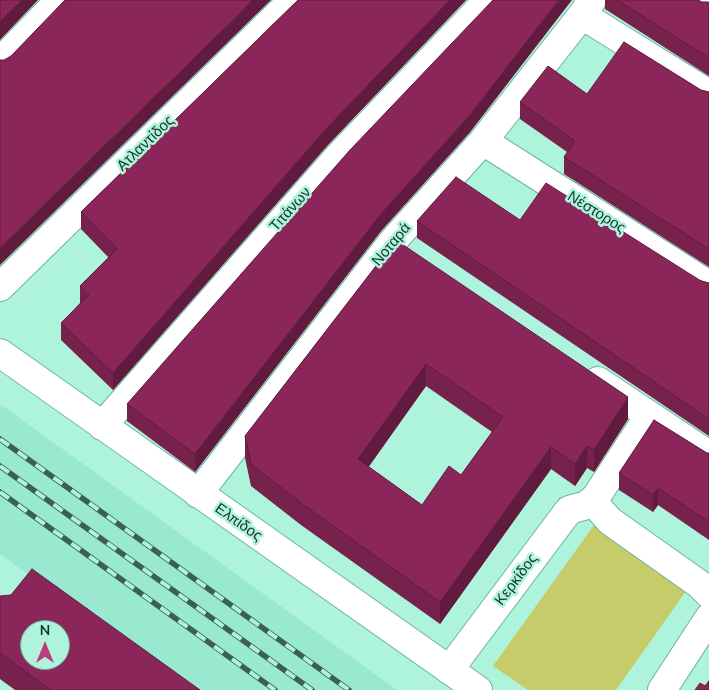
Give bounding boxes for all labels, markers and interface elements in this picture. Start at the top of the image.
street label: Ατλαντίδος [114,112,178,176]
street label: Τιτάνων [267,184,315,236]
street label: Νέστορος [564,188,628,238]
street label: Νοταρά [369,220,415,270]
street label: Ελπίδος [211,500,265,546]
street label: Κερκίδος [492,551,542,609]
north arrow [20,620,70,670]
text: N [40,621,50,640]

